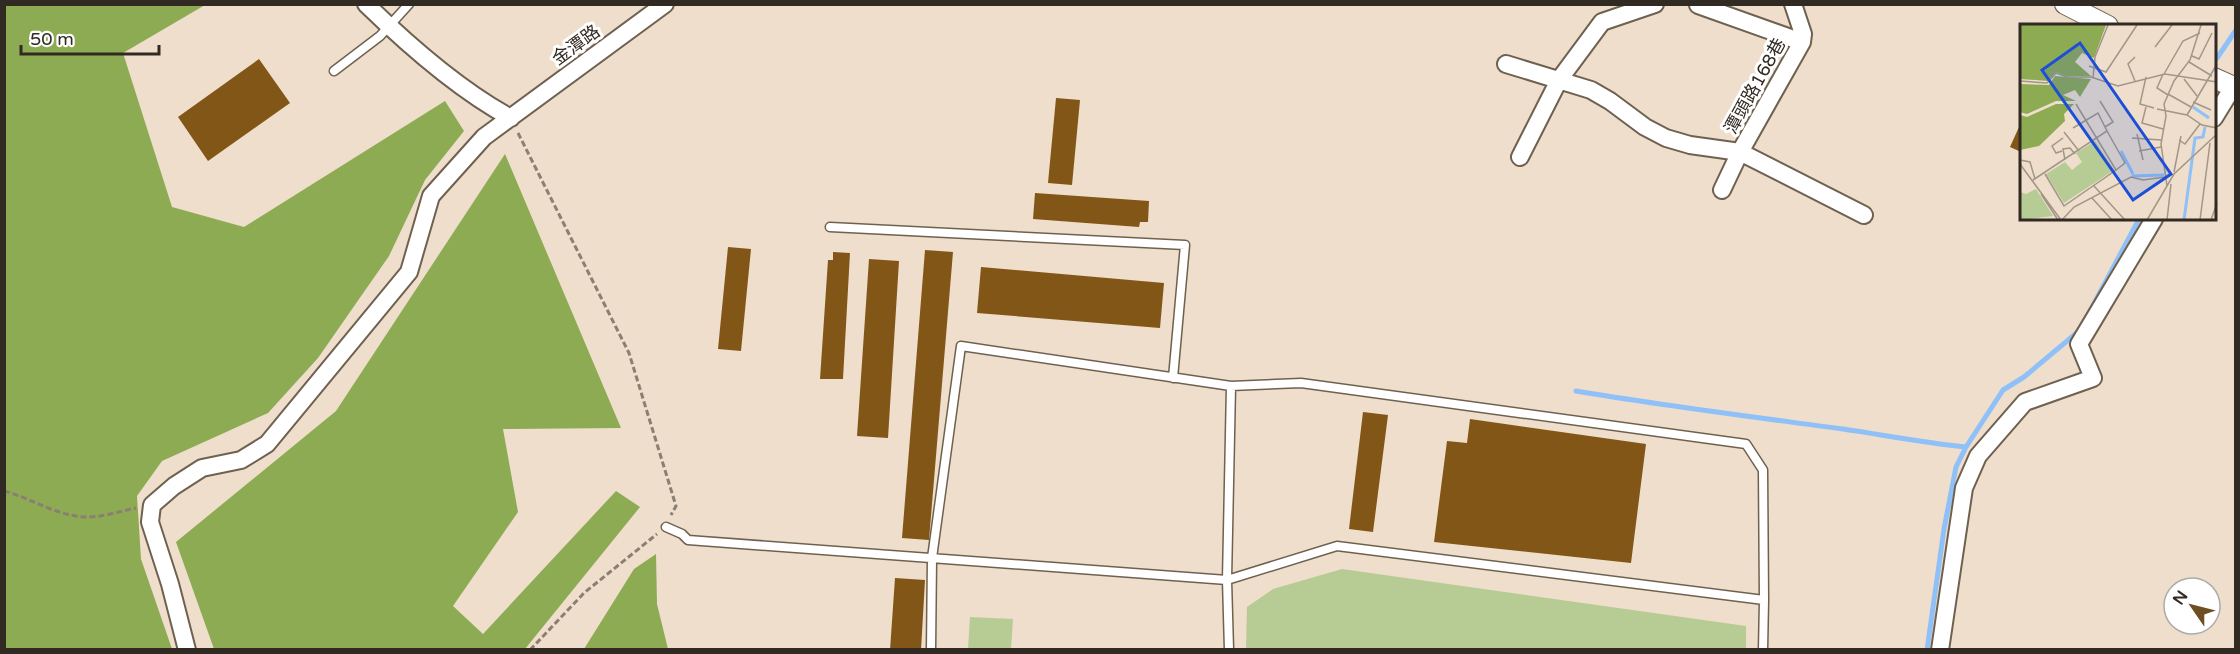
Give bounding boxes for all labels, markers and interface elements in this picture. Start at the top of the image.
scale bar [21,18,159,56]
street label: 金潭路 [548,20,604,70]
inset map [2020,24,2216,220]
text: 50 m [30,28,74,50]
street label: 潭頭路168巷 [1720,34,1790,138]
north arrow [2162,576,2222,636]
text: N [2169,587,2192,609]

